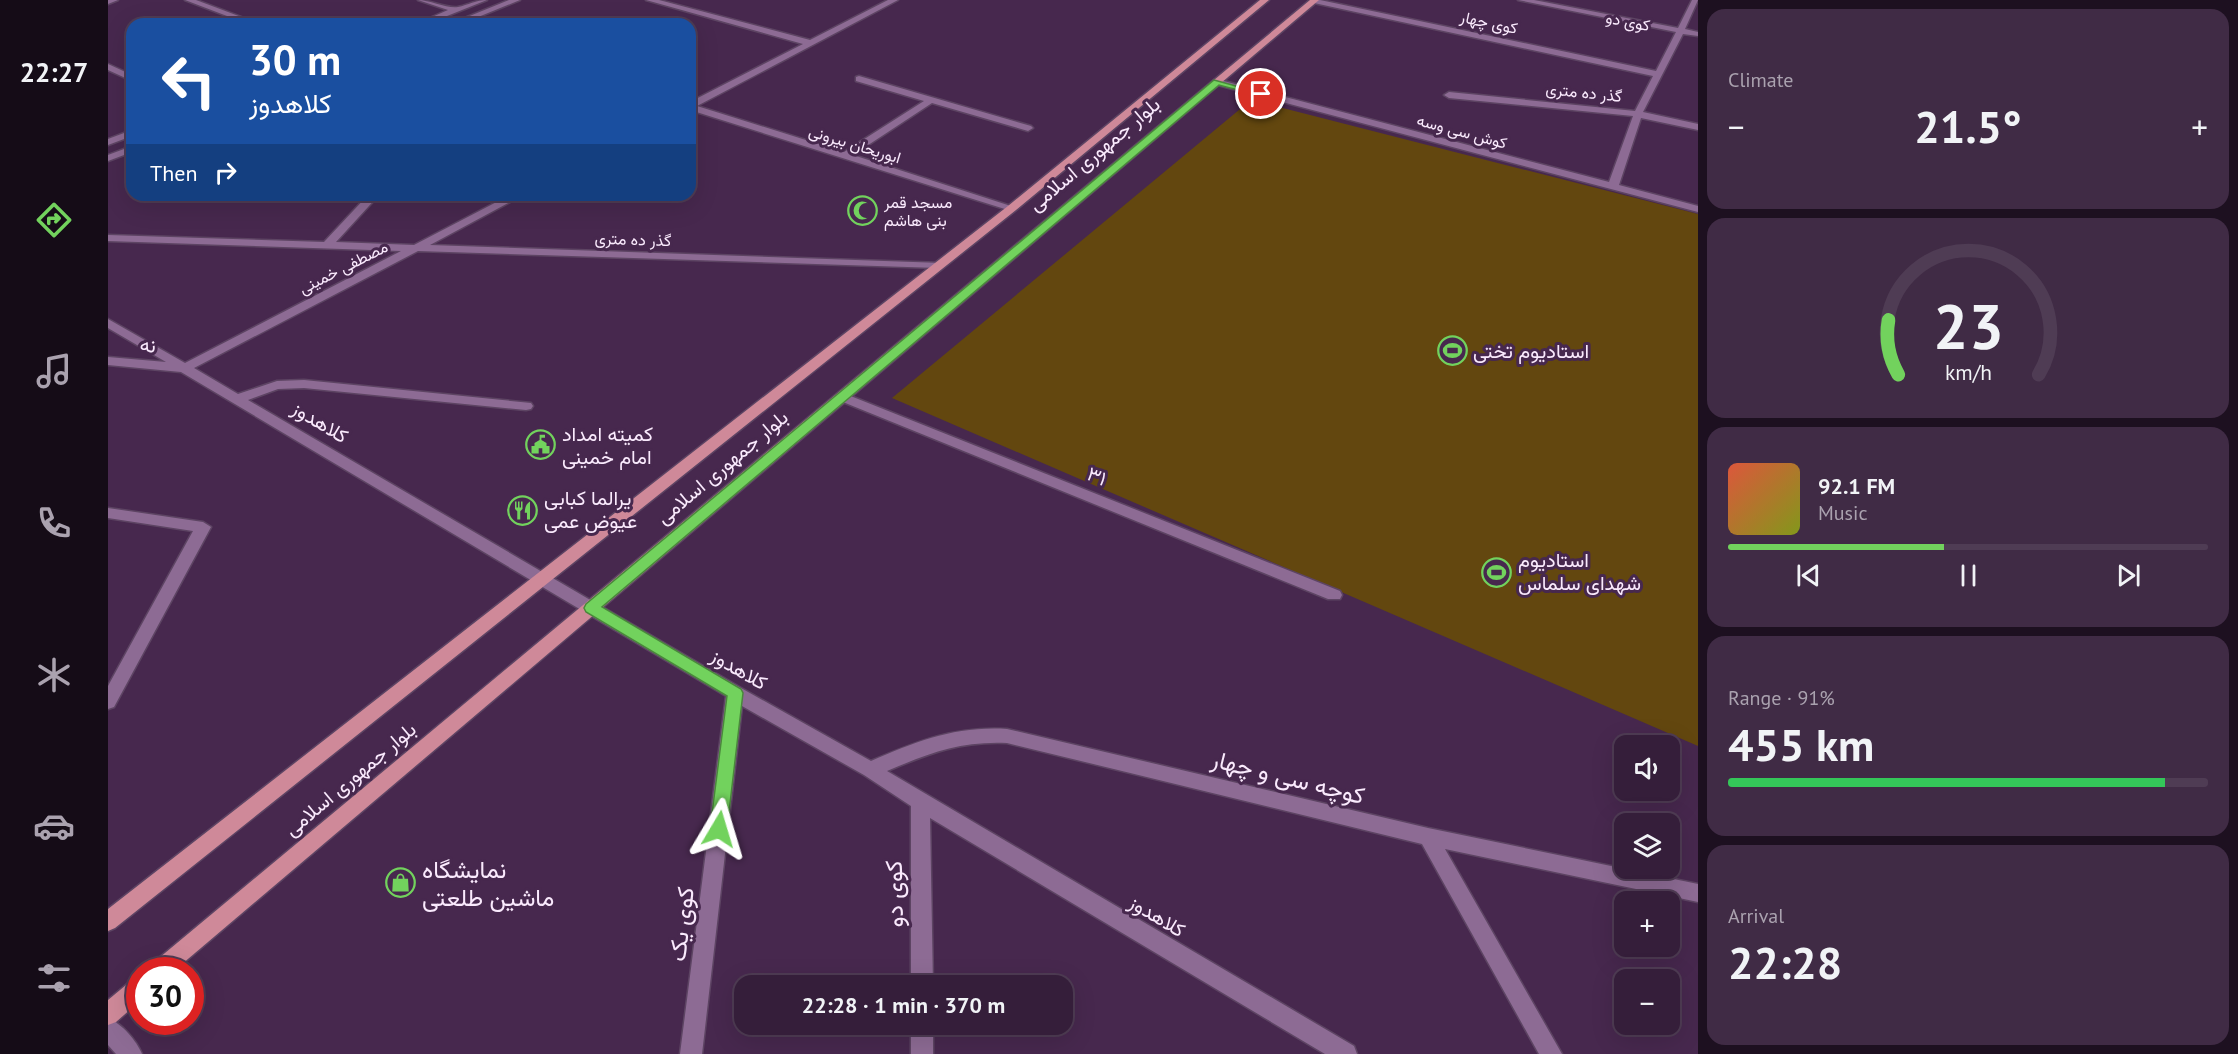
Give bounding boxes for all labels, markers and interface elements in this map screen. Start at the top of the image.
street label: کوی چهار [1457,6,1520,40]
street label: کوی دو [1604,7,1652,36]
text: 30 m [249,32,341,87]
icon: left [150,42,228,120]
text: 22:27 [20,55,88,89]
text: Climate [1728,67,1794,93]
pin [1235,68,1286,119]
icon: arrive [1244,77,1277,110]
street label: گذر ده متری [1545,78,1623,107]
text: کلاهدوز [249,86,332,120]
street label: بلوار جمهوری اسلامی [1023,91,1165,217]
text: 21.5° [1914,97,2022,155]
text: − [1728,105,1745,148]
text: + [2191,105,2208,148]
street label: کوش سی وسه [1414,109,1509,154]
street label: ابوریحان بیرونی [806,121,903,168]
icon: right [209,156,242,189]
text: Then [150,159,197,187]
place label: مسجد قمر بنی هاشم [883,192,952,231]
mosque icon: مسجد قمر بنی هاشم [847,195,879,227]
icon: directions [33,199,75,241]
street label: گذر ده متری [594,228,672,251]
street label: مصطفی خمینی [295,236,391,299]
text: 23 [1933,285,2003,366]
street label: نه [139,331,157,359]
sports icon: استادیوم تختی [1436,335,1468,367]
place label: استادیوم تختی [1473,338,1589,364]
icon: music [33,350,75,392]
text: km/h [1944,358,1991,386]
street label: کلاهدوز [286,395,353,449]
street label: بلوار جمهوری اسلامی [651,404,793,530]
place label: کمیته امداد امام خمینی [562,421,653,470]
public building icon: کمیته امداد امام خمینی [525,429,557,461]
street label: ۳۱ [1083,460,1111,492]
text: 92.1 FM [1818,472,1895,500]
place label: یرالما کبابی عیوض عمی [544,485,637,534]
restaurant icon: یرالما کبابی عیوض عمی [507,494,539,526]
text: Music [1818,500,1867,526]
icon: phone [33,502,75,544]
place label: استادیوم شهدای سلماس [1518,547,1641,596]
sports icon: استادیوم شهدای سلماس [1481,556,1513,588]
icon: previous [1792,559,1825,592]
icon: pause [1952,559,1985,592]
icon: next [2112,559,2145,592]
street label: کلاهدوز [705,642,772,696]
icon: climate [33,654,75,696]
text: Range · 91% [1728,685,1835,711]
text: 455 km [1728,715,1874,773]
street label: بلوار جمهوری اسلامی [279,716,421,842]
map controls [1614,735,1680,1035]
button: sound [1614,735,1680,801]
street label: کوچه سی و چهار [1207,743,1368,812]
position arrow [687,797,751,861]
icon: car [33,805,75,847]
button: layers [1614,813,1680,879]
place label: نمایشگاه ماشین طلعتی [422,854,554,913]
street label: کوی دو [878,860,910,928]
shop icon: نمایشگاه ماشین طلعتی [385,867,417,899]
street label: کوی یک [661,885,701,963]
street label: کلاهدوز [1123,889,1190,943]
button: + [1614,891,1680,957]
text: Arrival [1728,903,1784,929]
text: 22:28 [1728,933,1842,991]
icon: filters [33,957,75,999]
speed limit sign: 30 [126,957,204,1035]
button: − [1614,969,1680,1035]
text: 22:28 · 1 min · 370 m [802,991,1005,1019]

